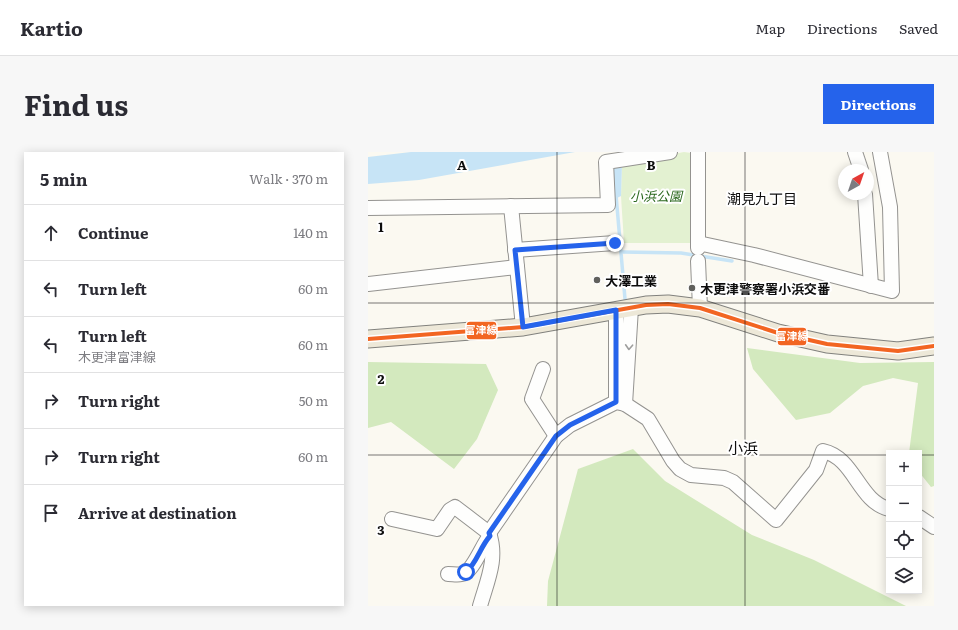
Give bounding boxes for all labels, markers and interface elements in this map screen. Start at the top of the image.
text: Kartio [20,14,83,42]
text: Map [755,18,785,38]
text: Directions [807,18,877,38]
text: Saved [899,18,938,38]
text: Find us [24,83,128,125]
button: Directions [823,84,934,124]
text: A [457,155,467,174]
text: B [647,155,656,174]
north arrow [838,164,874,200]
text: 5 min [40,166,88,191]
text: Walk · 370 m [249,169,328,188]
park label: 小浜公園 [630,186,684,205]
district label: 潮見九丁目 [727,188,797,208]
text: 1 [378,217,384,236]
text: Continue [78,221,148,244]
icon: ahead [40,222,62,244]
text: 140 m [293,223,328,242]
route end [606,234,624,252]
place label: 大澤工業 [605,271,657,290]
marker: 大澤工業 [592,275,602,285]
text: Turn left [78,277,147,300]
icon: left [40,278,62,300]
text: 60 m [298,279,328,298]
place label: 木更津警察署小浜交番 [700,279,830,298]
marker: 木更津警察署小浜交番 [687,283,697,293]
text: 富津線 [465,321,498,337]
line badge: 富津線 [466,321,497,340]
text: Turn left [78,324,147,347]
text: 富津線 [776,327,809,343]
line badge: 富津線 [777,327,807,346]
icon: left [40,334,62,356]
text: 60 m [298,335,328,354]
one-way arrow [624,344,633,350]
text: 木更津富津線 [78,347,156,366]
text: 2 [378,369,385,388]
text: Turn right [78,389,160,412]
icon: right [40,390,62,412]
text: 50 m [299,391,328,410]
district label: 小浜 [728,436,758,459]
text: Turn right [78,445,160,468]
icon: right [40,446,62,468]
text: 60 m [298,447,328,466]
map controls [886,450,922,594]
button: + [886,450,922,486]
button: − [886,486,922,522]
text: Arrive at destination [78,501,237,524]
icon: arrive [40,502,62,524]
text: 3 [377,520,385,539]
button: locate [886,522,922,558]
button: layers [886,558,922,594]
route start [457,563,475,581]

